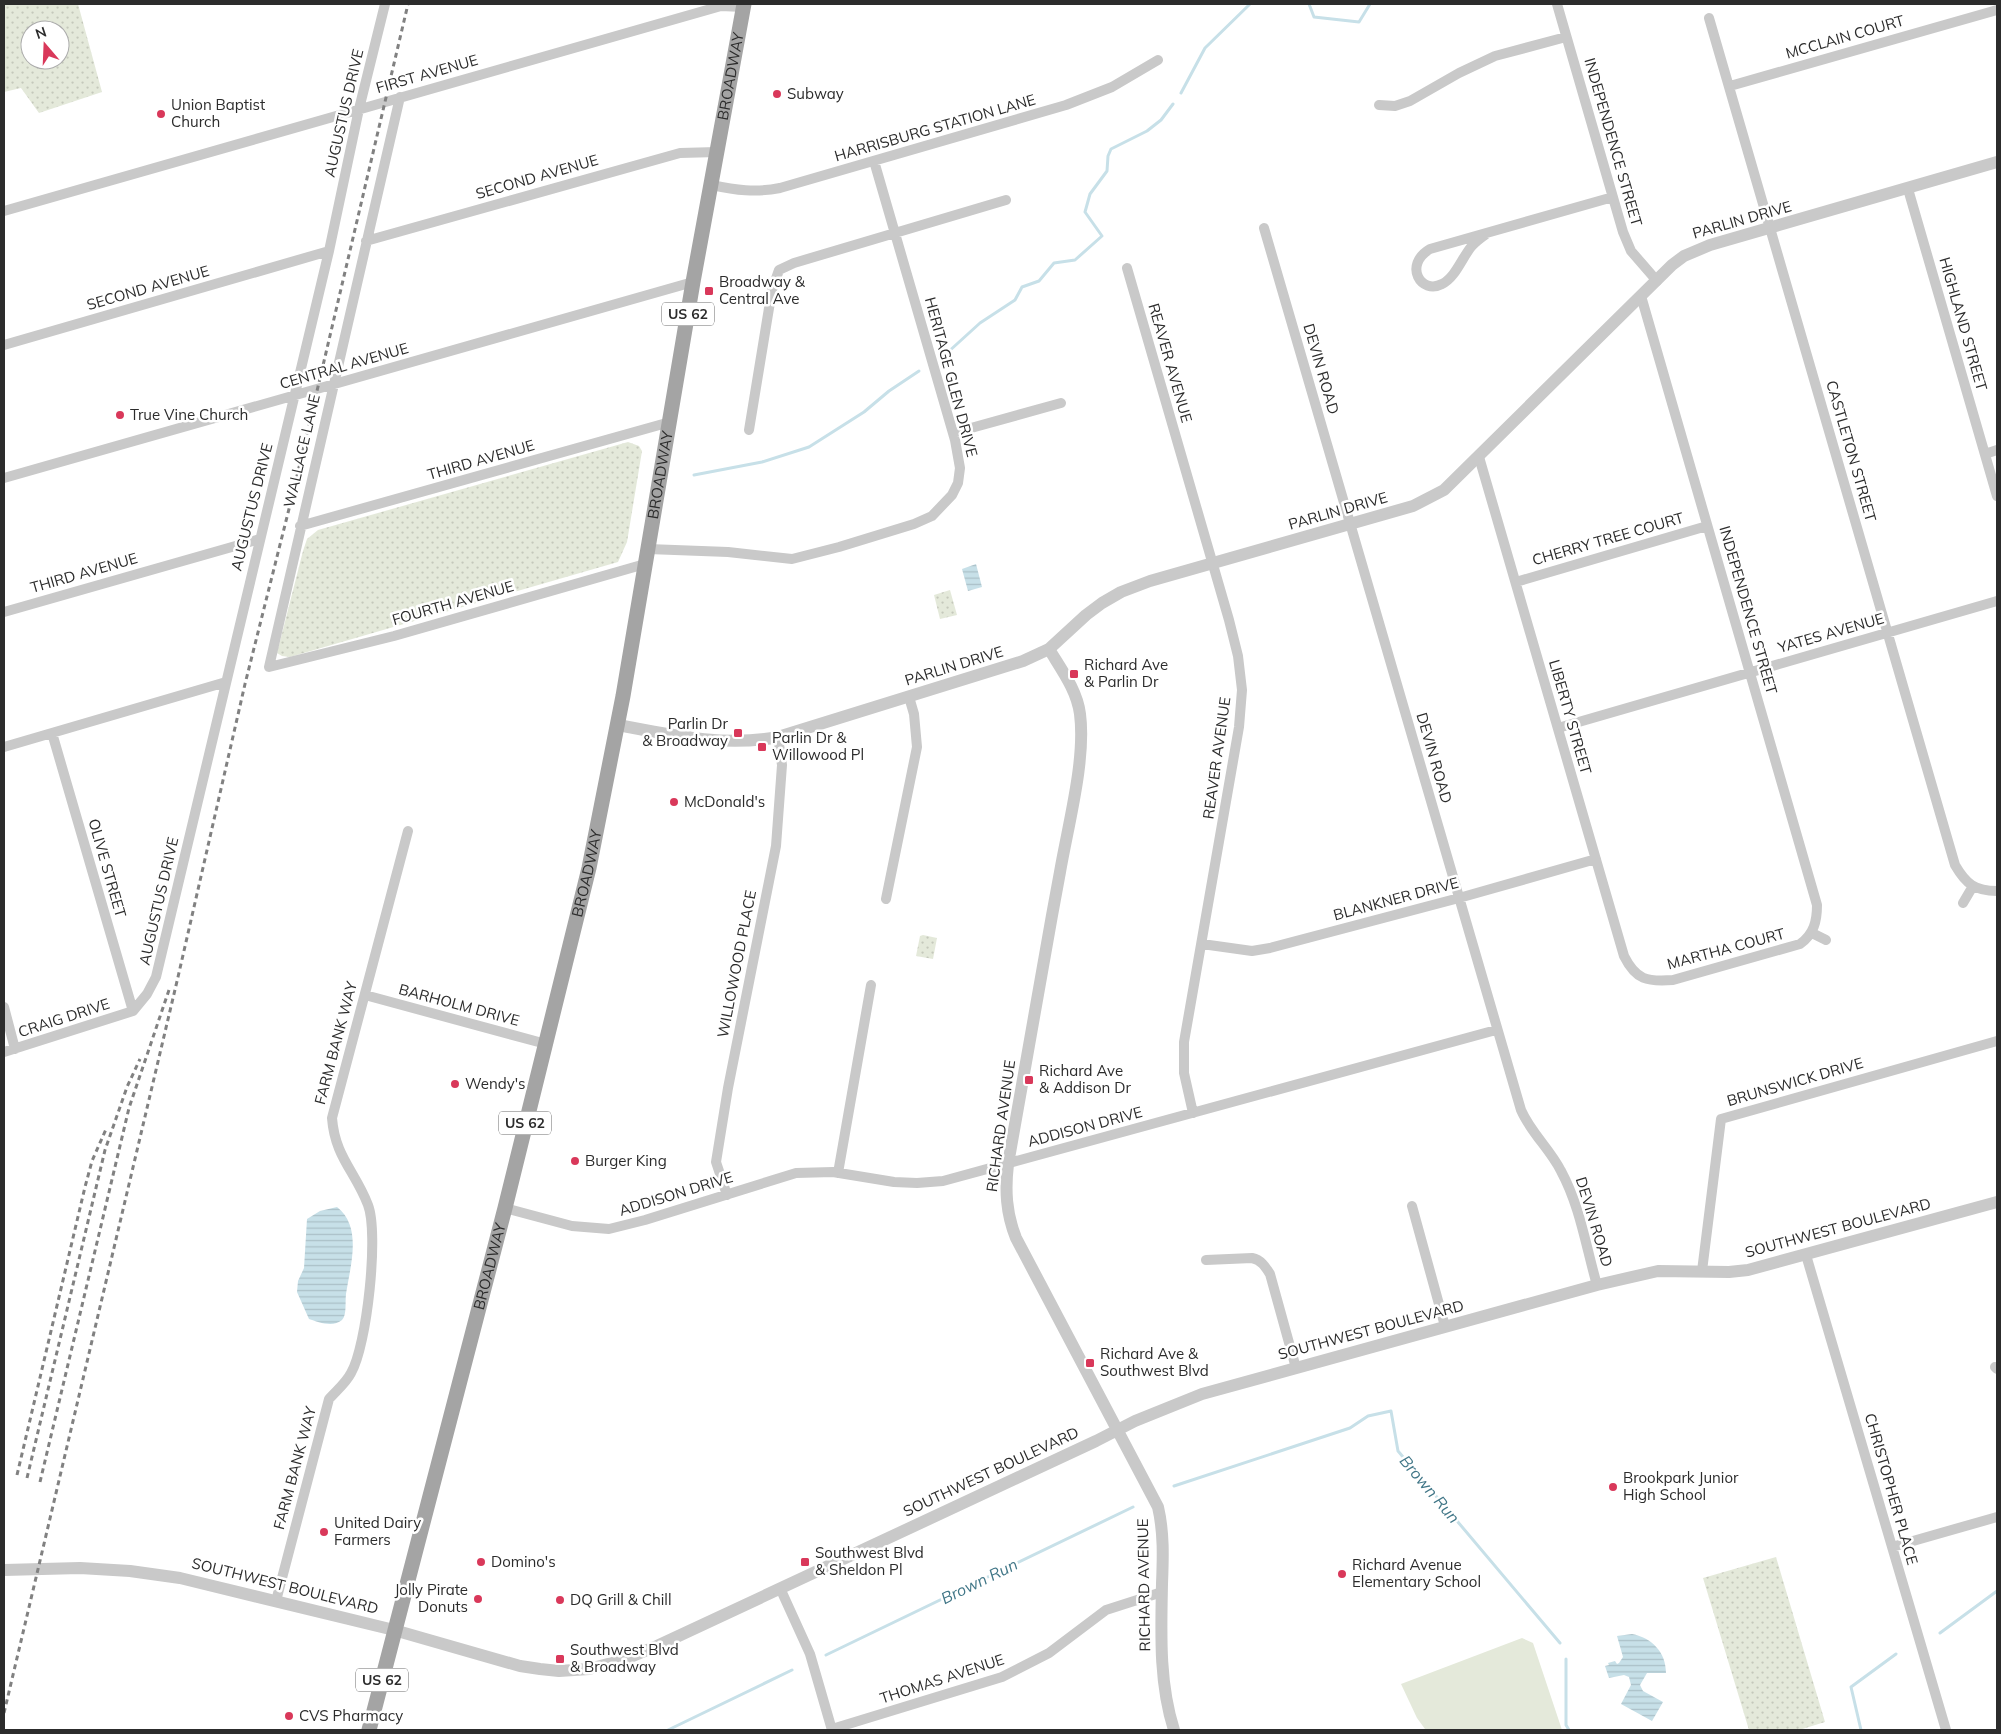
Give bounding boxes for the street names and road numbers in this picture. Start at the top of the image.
street label: MCCLAIN COURT [1783,10,1906,63]
street label: BROADWAY [713,30,748,122]
street label: AUGUSTUS DRIVE [320,47,368,179]
street label: FIRST AVENUE [374,50,480,97]
street label: INDEPENDENCE STREET [1580,56,1647,228]
street label: HARRISBURG STATION LANE [832,90,1038,165]
street label: SECOND AVENUE [473,150,600,203]
street label: PARLIN DRIVE [1690,196,1794,243]
street label: HIGHLAND STREET [1935,255,1992,393]
street label: SECOND AVENUE [84,261,211,314]
street label: HERITAGE GLEN DRIVE [921,295,982,459]
street label: REAVER AVENUE [1144,301,1197,425]
road number: US 62 [662,302,714,326]
street label: DEVIN ROAD [1299,321,1343,416]
street label: CENTRAL AVENUE [277,338,411,393]
street label: CASTLETON STREET [1822,378,1881,524]
street label: WALLACE LANE [279,392,324,509]
street label: BROADWAY [643,429,677,520]
street label: THIRD AVENUE [425,435,537,484]
street label: AUGUSTUS DRIVE [226,441,277,573]
street label: PARLIN DRIVE [1286,487,1390,534]
street label: CHERRY TREE COURT [1530,508,1686,569]
street label: INDEPENDENCE STREET [1715,524,1782,696]
street label: THIRD AVENUE [28,548,140,597]
street label: FOURTH AVENUE [390,576,516,629]
street label: YATES AVENUE [1775,608,1886,657]
street label: PARLIN DRIVE [902,641,1006,690]
street label: LIBERTY STREET [1545,657,1596,776]
street label: REAVER AVENUE [1199,695,1235,820]
street label: DEVIN ROAD [1412,710,1456,805]
street label: OLIVE STREET [84,816,131,919]
street label: BROADWAY [567,827,606,919]
street label: AUGUSTUS DRIVE [135,835,183,967]
street label: BLANKNER DRIVE [1331,873,1461,924]
street label: WILLOWOOD PLACE [713,888,760,1039]
street label: MARTHA COURT [1665,924,1787,973]
street label: FARM BANK WAY [310,978,361,1106]
street label: BARHOLM DRIVE [397,979,522,1030]
street label: CRAIG DRIVE [16,994,112,1041]
street label: BRUNSWICK DRIVE [1725,1053,1865,1110]
street label: RICHARD AVENUE [982,1059,1019,1193]
street label: ADDISON DRIVE [1025,1102,1145,1151]
road number: US 62 [499,1112,551,1134]
street label: ADDISON DRIVE [617,1167,735,1220]
street label: DEVIN ROAD [1572,1174,1617,1269]
street label: SOUTHWEST BOULEVARD [1743,1194,1933,1262]
street label: BROADWAY [469,1220,510,1312]
street label: SOUTHWEST BOULEVARD [1276,1296,1466,1364]
street label: FARM BANK WAY [269,1403,320,1531]
street label: CHRISTOPHER PLACE [1861,1411,1922,1567]
street label: SOUTHWEST BOULEVARD [900,1422,1082,1521]
street label: RICHARD AVENUE [1133,1518,1154,1652]
street label: SOUTHWEST BOULEVARD [190,1553,380,1618]
street label: THOMAS AVENUE [877,1649,1007,1708]
road number: US 62 [356,1668,408,1692]

